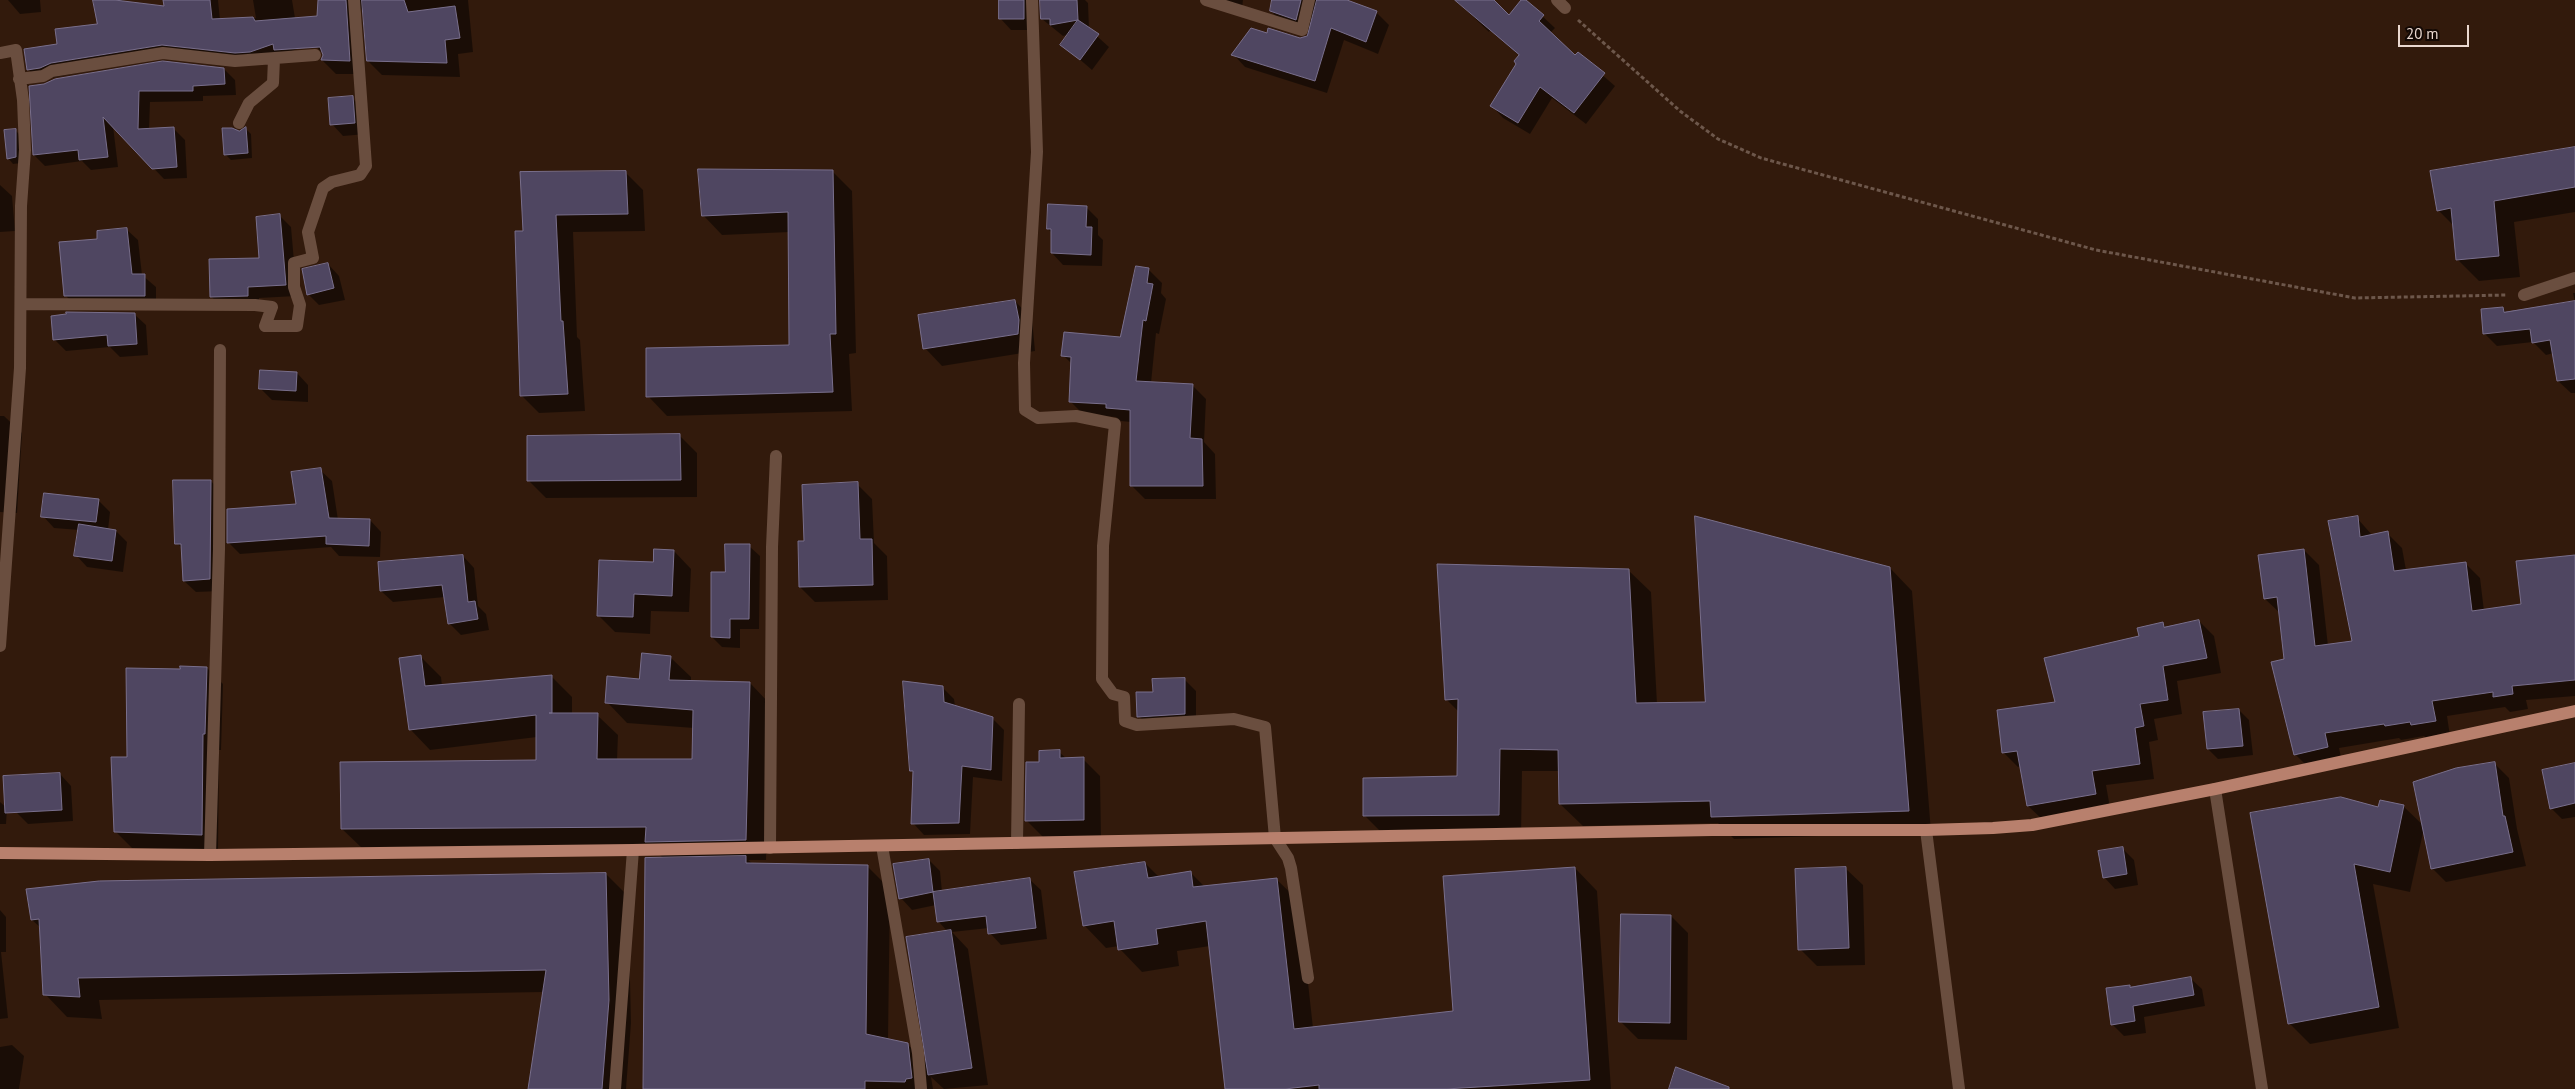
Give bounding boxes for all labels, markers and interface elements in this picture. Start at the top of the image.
scale bar [2400,15,2471,47]
text: 20 m [2406,24,2439,43]

